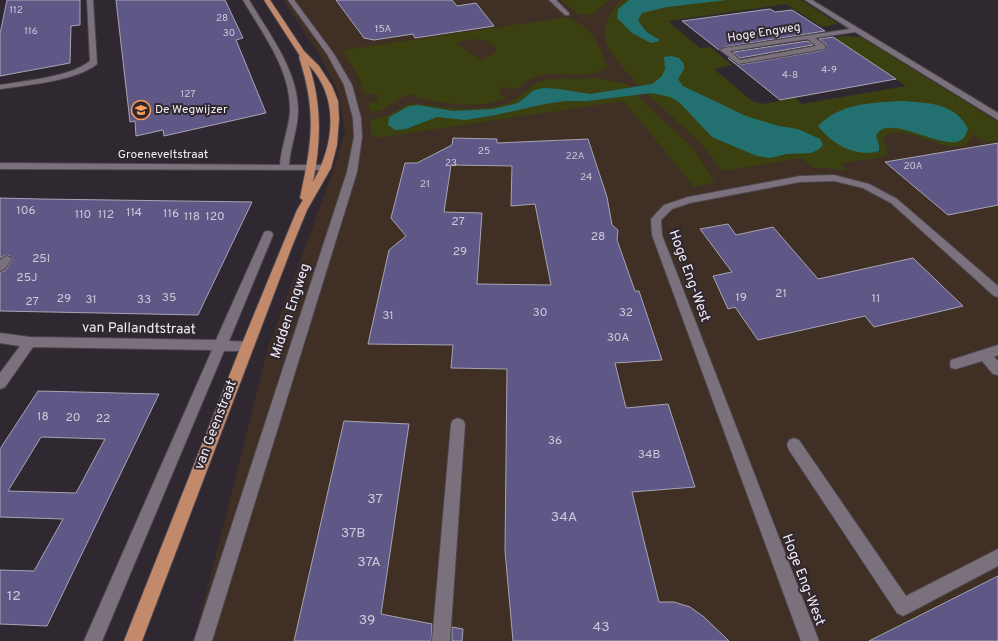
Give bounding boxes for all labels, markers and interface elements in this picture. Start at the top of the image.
house number: 112 [9,4,23,17]
house number: 28 [216,12,228,25]
street label: Hoge Engweg [726,19,802,47]
house number: 15A [375,23,391,36]
house number: 116 [24,25,38,38]
house number: 30 [223,27,235,40]
house number: 4-9 [821,64,837,77]
house number: 4-8 [782,69,798,82]
house number: 127 [181,88,195,101]
school or university icon: De Wegwijzer [130,99,152,121]
place label: De Wegwijzer [155,102,228,118]
house number: 25 [478,145,490,158]
street label: Groeneveltstraat [118,147,208,163]
house number: 22A [565,150,585,163]
house number: 23 [445,157,457,170]
house number: 20A [903,160,923,173]
house number: 24 [580,171,592,184]
house number: 21 [420,178,430,191]
house number: 106 [16,203,36,219]
house number: 114 [126,205,142,221]
house number: 116 [163,206,179,222]
house number: 110 [75,207,91,223]
house number: 112 [98,207,114,223]
house number: 118 [184,209,200,225]
house number: 120 [205,209,225,225]
house number: 27 [451,214,465,230]
street label: Hoge Eng-West [664,228,714,324]
house number: 28 [591,229,605,245]
house number: 29 [453,244,467,260]
house number: 25I [32,251,50,267]
street label: Midden Engweg [268,261,314,361]
house number: 25J [16,270,38,286]
house number: 21 [775,286,787,302]
house number: 35 [162,290,176,306]
house number: 19 [735,290,747,306]
house number: 29 [57,291,71,307]
house number: 11 [872,291,880,307]
house number: 31 [85,292,97,308]
house number: 33 [137,292,151,308]
house number: 27 [25,294,39,310]
house number: 30 [533,305,547,321]
house number: 32 [619,305,633,321]
house number: 31 [382,308,394,324]
street label: van Pallandtstraat [82,320,196,338]
house number: 30A [607,330,629,346]
street label: van Geenstraat [191,378,241,472]
house number: 18 [37,409,49,425]
house number: 20 [65,410,81,426]
house number: 22 [96,411,110,427]
house number: 36 [548,433,562,449]
house number: 34B [638,447,660,463]
house number: 37 [367,491,383,508]
house number: 34A [551,509,577,526]
house number: 37B [341,525,365,542]
street label: Hoge Eng-West [778,532,828,628]
house number: 37A [357,554,381,571]
house number: 12 [7,588,21,605]
house number: 39 [359,612,375,629]
house number: 43 [592,619,610,636]

